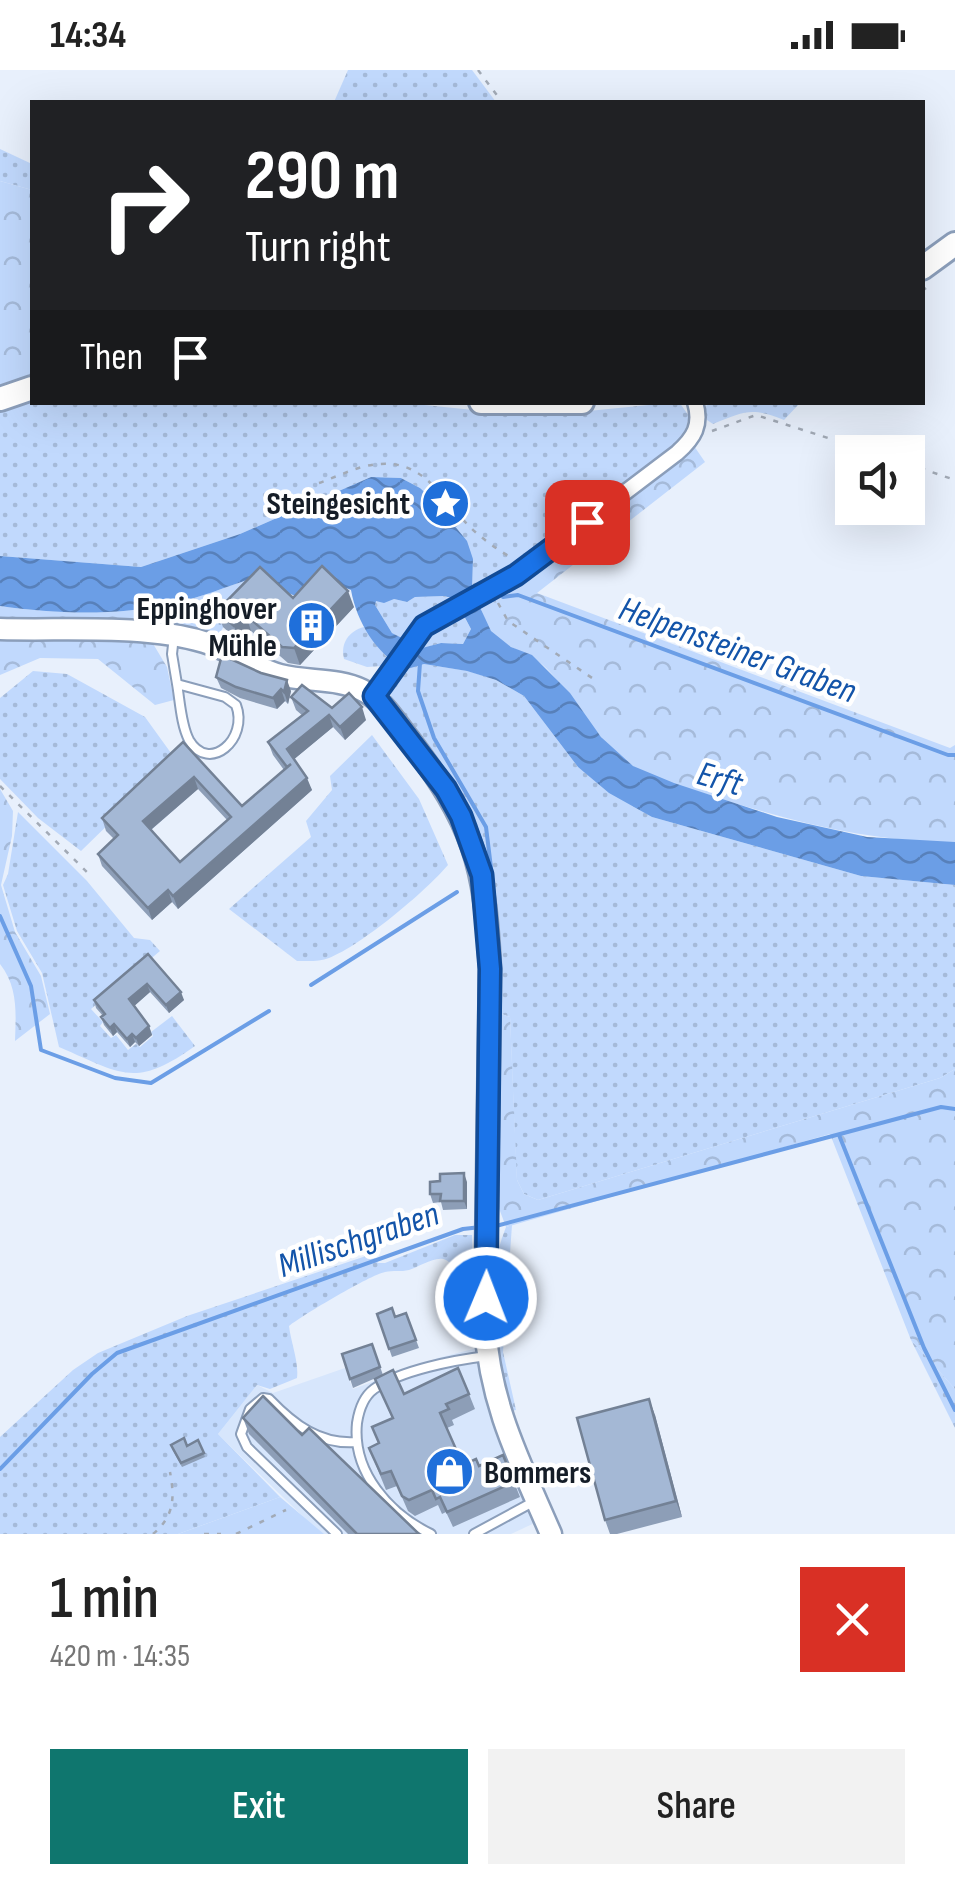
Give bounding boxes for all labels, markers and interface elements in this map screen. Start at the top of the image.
text: 14:34 [50,13,126,58]
text: 290 m [245,135,400,219]
icon: right [80,140,210,270]
text: Turn right [245,220,391,275]
icon: arrive [163,330,218,385]
text: Then [80,335,143,380]
map controls [835,435,925,525]
button: sound [835,435,925,525]
place icon: Steingesicht [419,477,471,529]
pin [545,480,630,565]
place label: Steingesicht [267,485,410,524]
icon: arrive [560,495,615,550]
water label: Helpensteiner Graben [613,588,862,713]
place label: Eppinghover Mühle [137,590,277,666]
building icon: Eppinghover Mühle [286,600,338,652]
water label: Erft [692,753,748,807]
water label: Millischgraben [272,1193,445,1288]
position arrow [434,1246,538,1350]
shop icon: Bommers [423,1446,475,1498]
place label: Bommers [484,1454,591,1493]
text: 1 min [50,1563,159,1635]
button: close [800,1567,905,1672]
text: 420 m · 14:35 [50,1637,190,1676]
button: Exit [50,1749,468,1864]
button: Share [488,1749,905,1864]

